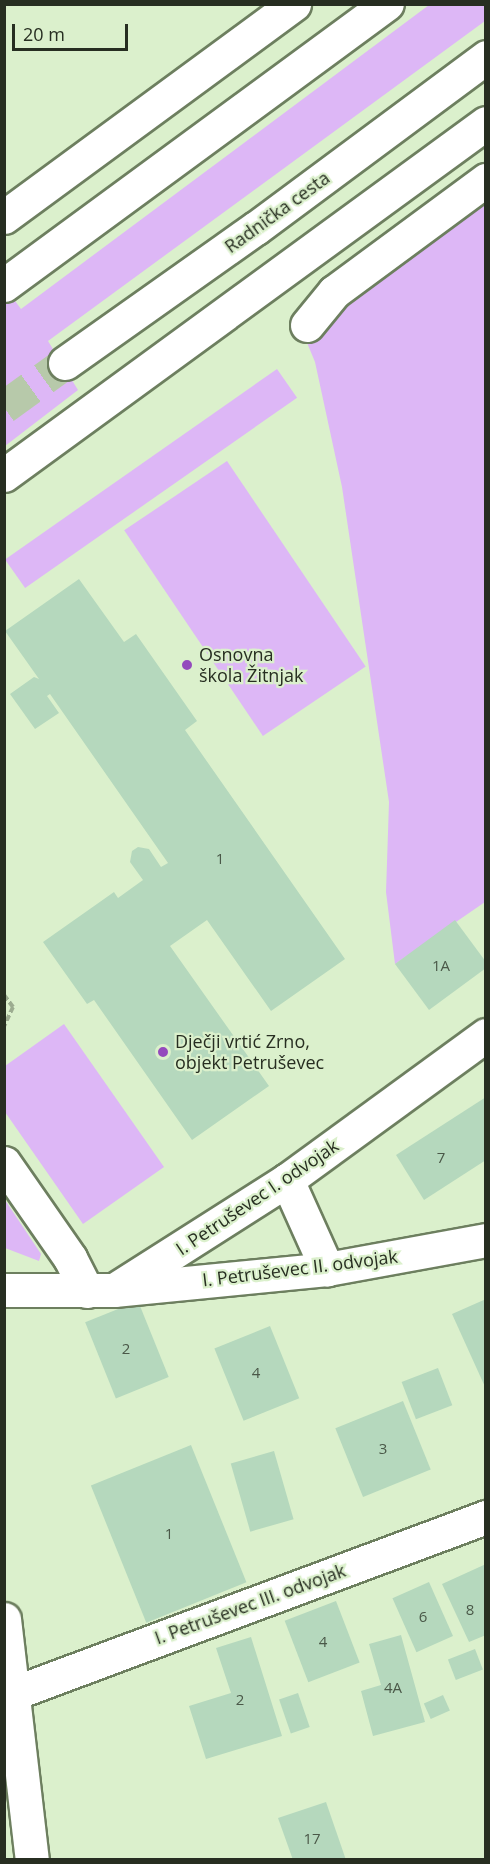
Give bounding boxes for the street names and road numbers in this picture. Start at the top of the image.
street label: Radnička cesta [220,167,334,257]
street label: I. Petruševec I. odvojak [172,1135,342,1259]
street label: I. Petruševec II. odvojak [201,1245,399,1291]
street label: I. Petruševec III. odvojak [152,1559,348,1649]

